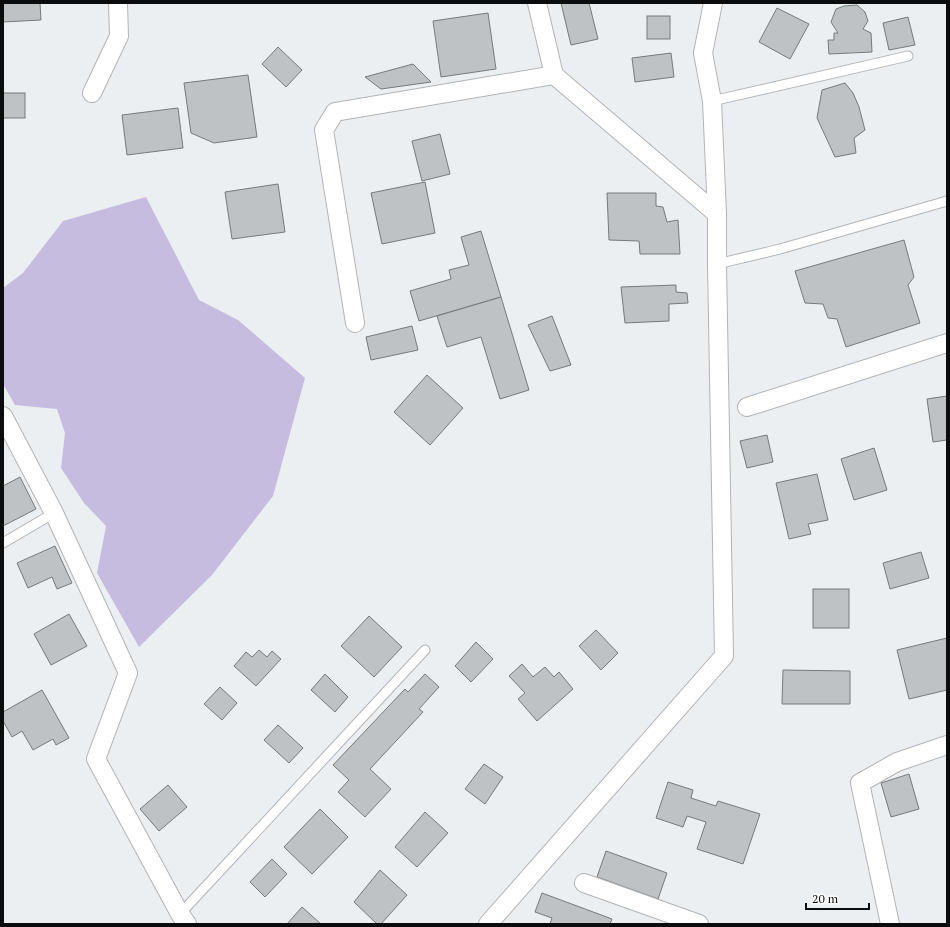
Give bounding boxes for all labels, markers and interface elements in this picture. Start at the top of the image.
scale bar [806,885,869,911]
text: 20 m [812,891,839,906]

